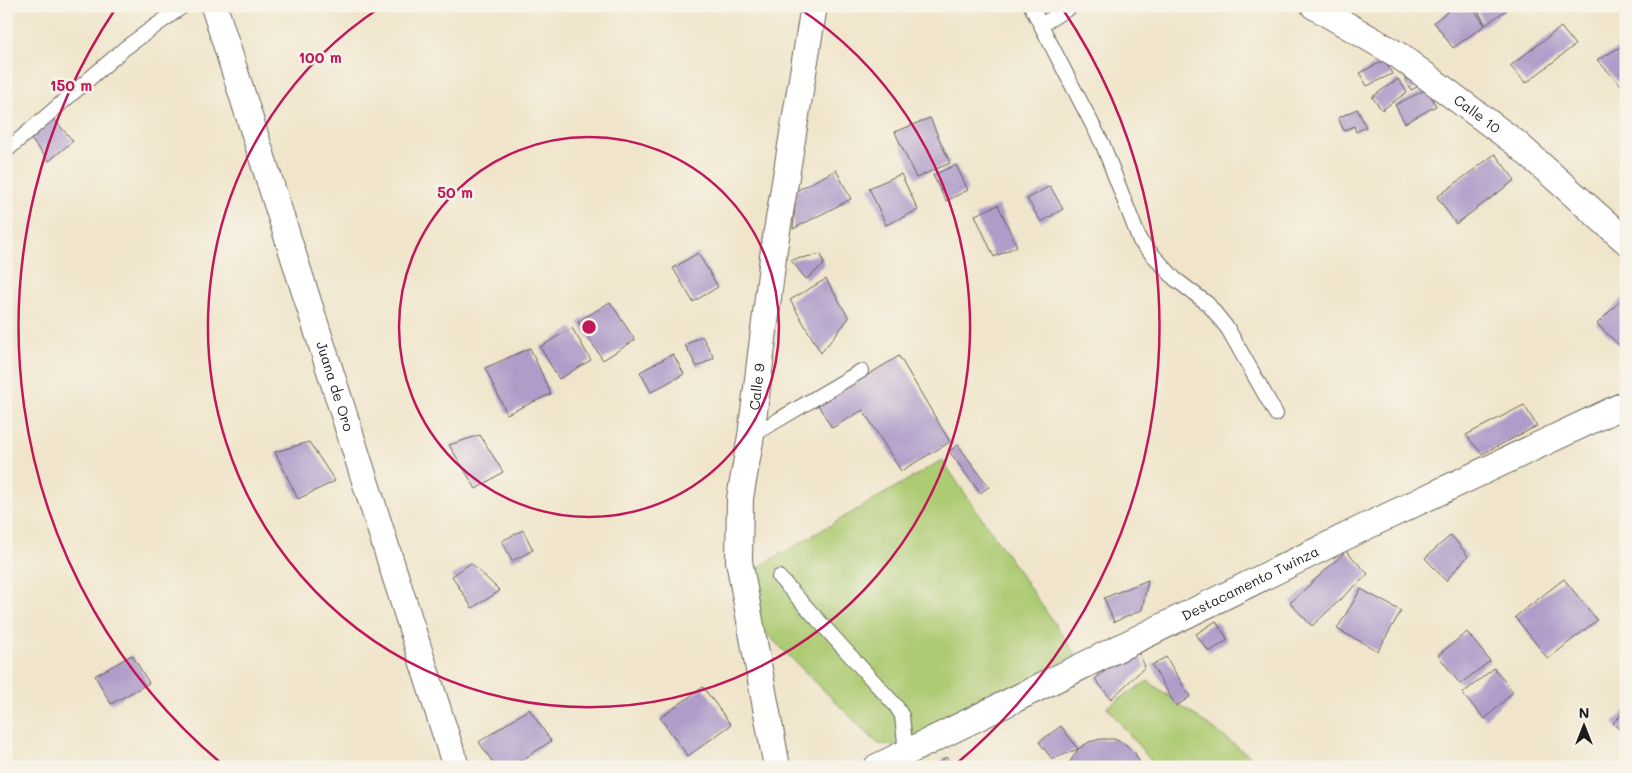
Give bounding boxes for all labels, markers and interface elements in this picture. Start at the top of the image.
text: 100 m [298,47,342,67]
text: 150 m [50,75,92,95]
street label: Calle 10 [1450,90,1505,138]
text: 50 m [437,182,473,202]
centre of rings [580,318,598,336]
street label: Juana de Oro [312,339,359,434]
street label: Calle 9 [744,362,769,411]
street label: Destacamento Twinza [1178,541,1322,625]
north arrow [1560,700,1610,750]
text: N [1579,703,1589,722]

